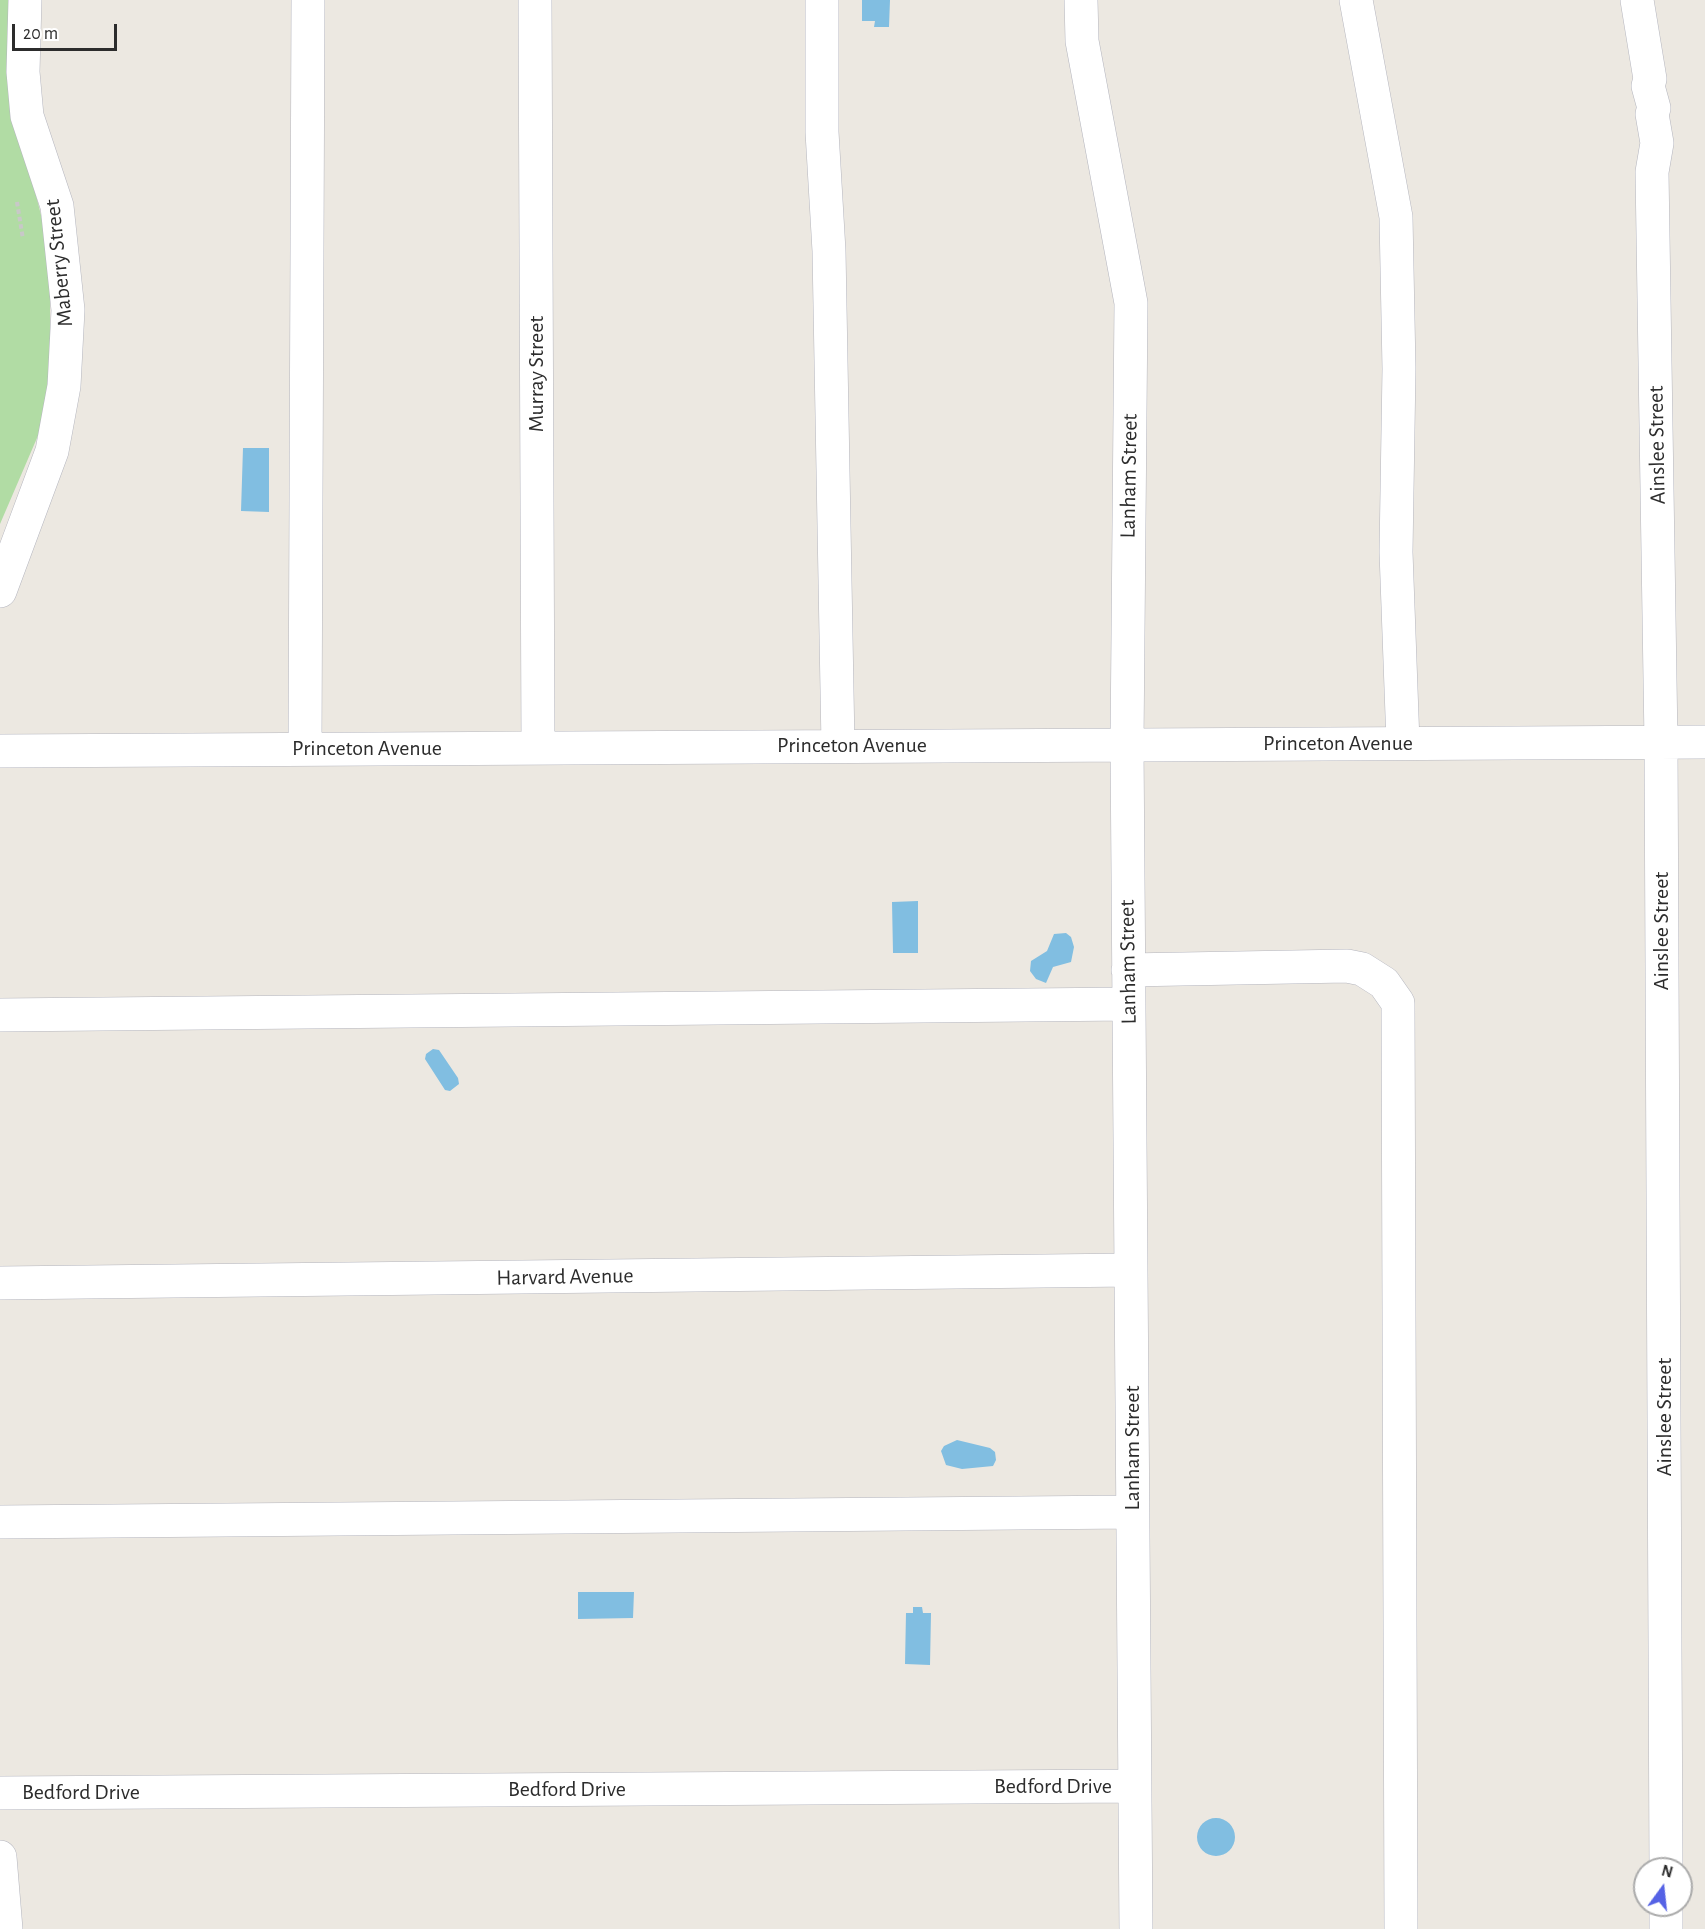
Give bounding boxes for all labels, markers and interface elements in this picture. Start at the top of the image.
scale bar [15,12,120,50]
text: 20 m [23,25,58,43]
street label: Maberry Street [39,198,79,328]
street label: Murray Street [523,316,549,432]
street label: Ainslee Street [1643,385,1671,505]
street label: Lanham Street [1115,413,1143,539]
street label: Princeton Avenue [1263,730,1413,756]
street label: Princeton Avenue [777,732,927,758]
street label: Princeton Avenue [292,735,442,761]
street label: Ainslee Street [1648,872,1674,990]
street label: Lanham Street [1114,899,1142,1025]
street label: Harvard Avenue [496,1263,634,1291]
street label: Ainslee Street [1651,1358,1677,1476]
street label: Lanham Street [1119,1386,1145,1510]
street label: Bedford Drive [994,1773,1112,1799]
street label: Bedford Drive [508,1776,626,1802]
street label: Bedford Drive [22,1779,140,1805]
north arrow [1633,1857,1693,1917]
text: N [1660,1862,1675,1881]

